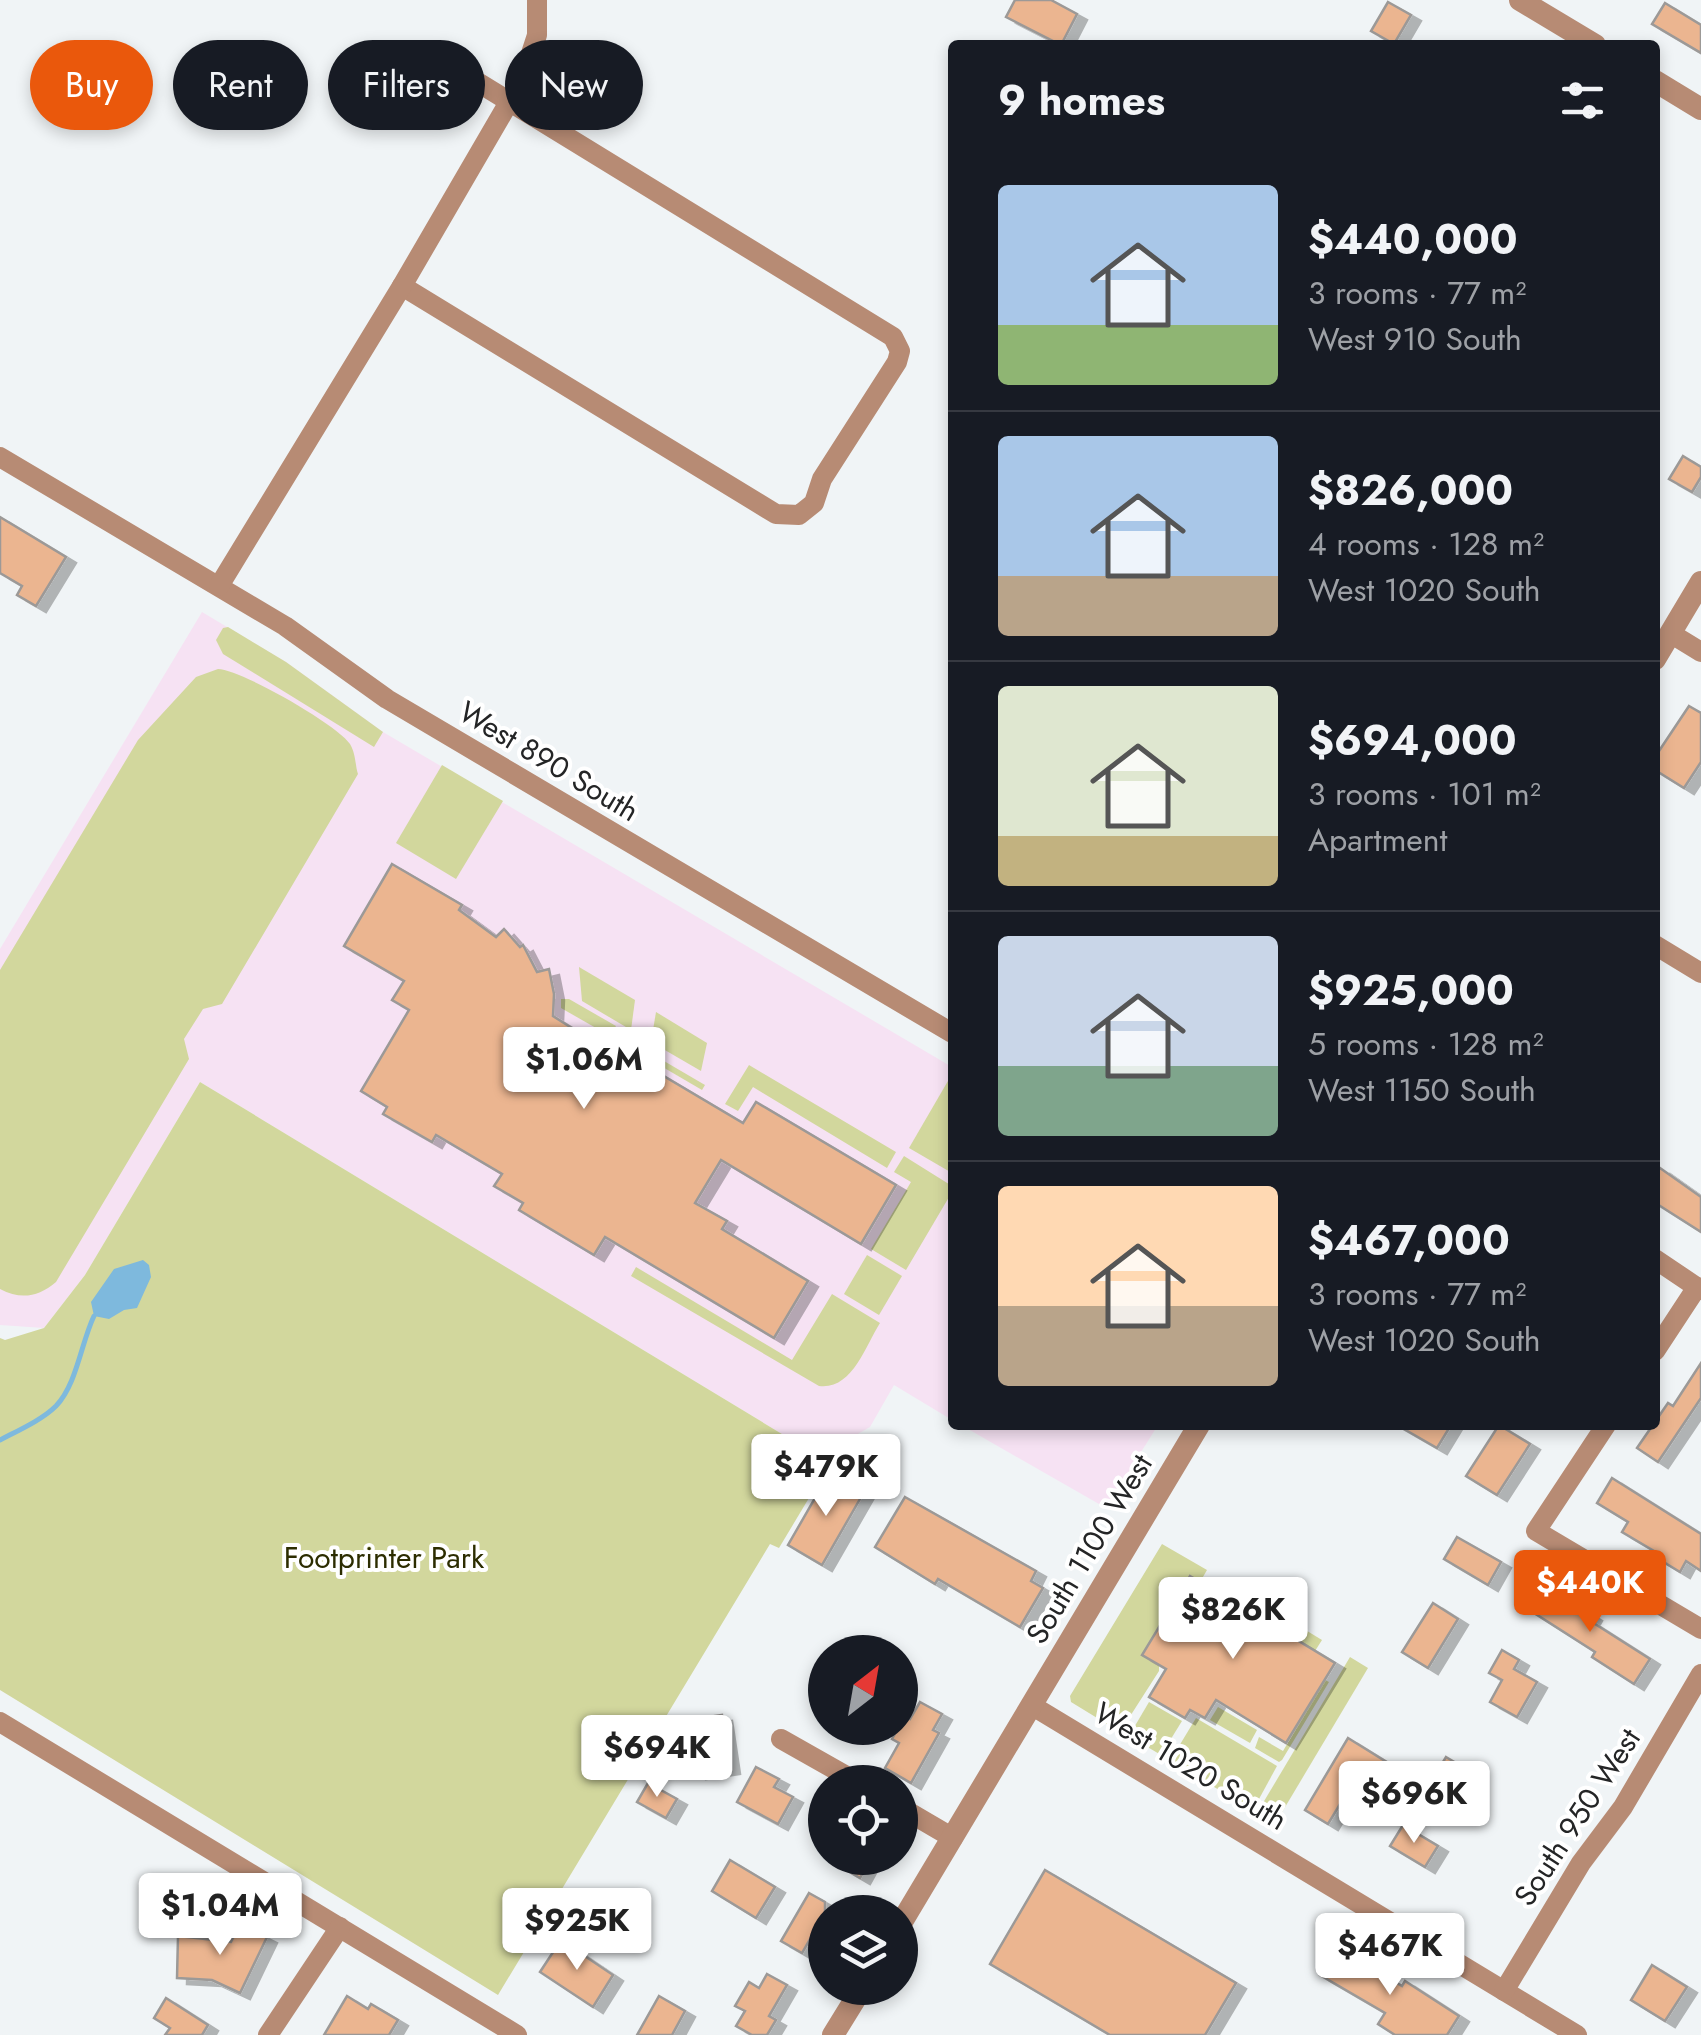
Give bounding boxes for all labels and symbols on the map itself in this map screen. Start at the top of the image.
street label: West 890 South [451,690,647,832]
pin: $1.06M [503,1027,665,1112]
pin: $479K [756,1434,896,1519]
street label: South 1100 West [1015,1445,1163,1652]
park label: Footprinter Park [284,1536,485,1579]
pin: $440K [1520,1550,1660,1635]
pin: $826K [1163,1577,1303,1662]
north arrow [808,1635,918,1745]
street label: West 1020 South [1086,1691,1296,1841]
pin: $694K [587,1715,727,1800]
street label: South 950 West [1503,1719,1651,1914]
pin: $696K [1344,1761,1484,1846]
pin: $1.04M [139,1873,301,1958]
pin: $925K [507,1888,647,1973]
pin: $467K [1320,1913,1460,1998]

